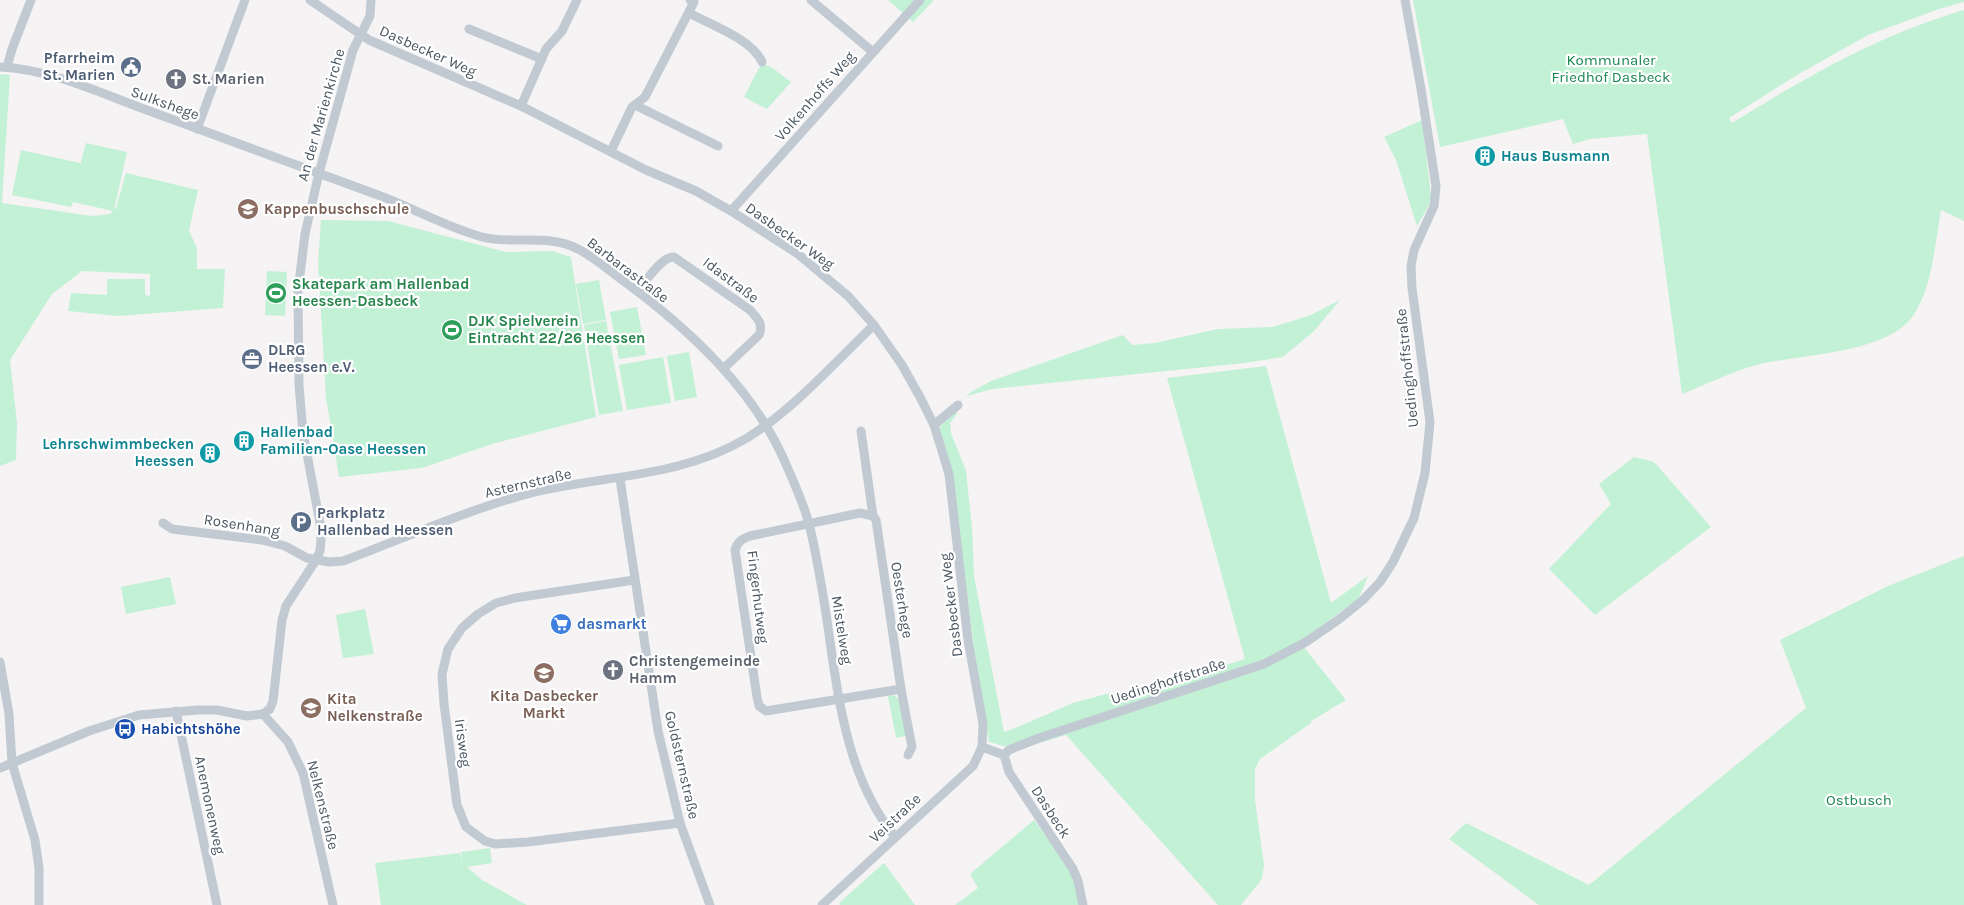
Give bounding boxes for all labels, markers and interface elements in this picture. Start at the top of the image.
street label: Dasbecker Weg [377,22,480,81]
street label: An der Marienkirche [293,47,349,183]
street label: Volkenhoffs Weg [771,47,859,145]
place label: Pfarrheim St. Marien [43,49,115,84]
park label: Kommunaler Friedhof Dasbeck [1551,51,1671,86]
public building icon: Pfarrheim St. Marien [119,55,143,79]
church icon: St. Marien [164,67,188,91]
place label: St. Marien [192,70,265,88]
street label: Sulkshege [128,82,202,124]
building icon: Haus Busmann [1473,144,1497,168]
place label: Haus Busmann [1501,147,1610,165]
school or university icon: Kappenbuschschule [236,197,260,221]
street label: Dasbecker Weg [742,199,838,274]
place label: Kappenbuschschule [264,200,409,218]
street label: Barbarastraße [583,233,673,307]
street label: Idastraße [699,253,763,307]
place label: Skatepark am Hallenbad Heessen-Dasbeck [292,275,469,310]
sports icon: Skatepark am Hallenbad Heessen-Dasbeck [264,281,288,305]
street label: Uedinghoffstraße [1392,308,1422,428]
place label: DJK Spielverein Eintracht 22/26 Heessen [468,312,645,347]
sports icon: DJK Spielverein Eintracht 22/26 Heessen [440,318,464,342]
place label: DLRG Heessen e.V. [268,341,355,376]
office icon: DLRG Heessen e.V. [240,347,264,371]
place label: Hallenbad Familien-Oase Heessen [260,423,426,458]
building icon: Hallenbad Familien-Oase Heessen [232,429,256,453]
place label: Lehrschwimmbecken Heessen [42,435,194,470]
building icon: Lehrschwimmbecken Heessen [198,441,222,465]
street label: Asternstraße [483,464,573,502]
place label: Parkplatz Hallenbad Heessen [317,504,453,539]
street label: Rosenhang [203,510,282,540]
parking icon: Parkplatz Hallenbad Heessen [289,510,313,534]
street label: Fingerhutweg [743,549,773,645]
street label: Dasbecker Weg [936,551,966,658]
street label: Oesterhege [887,561,917,639]
street label: Mistelweg [828,594,856,666]
supermarket icon: dasmarkt [549,612,573,636]
place label: dasmarkt [577,615,647,633]
place label: Christengemeinde Hamm [629,652,760,687]
street label: Uedinghoffstraße [1108,654,1228,708]
church icon: Christengemeinde Hamm [601,658,625,682]
school or university icon: Kita Dasbecker Markt [532,661,556,685]
place label: Kita Dasbecker Markt [490,687,598,722]
place label: Kita Nelkenstraße [327,690,423,725]
school or university icon: Kita Nelkenstraße [299,696,323,720]
street label: Goldsternstraße [661,709,703,821]
bus stop icon: Habichtshöhe [113,717,137,741]
street label: Irisweg [451,717,475,769]
place label: Habichtshöhe [141,720,241,738]
street label: Anemonenweg [191,754,229,857]
street label: Nelkenstraße [303,758,343,852]
street label: Dasbeck [1027,782,1075,842]
street label: Veistraße [865,790,925,846]
park label: Ostbusch [1826,791,1892,809]

